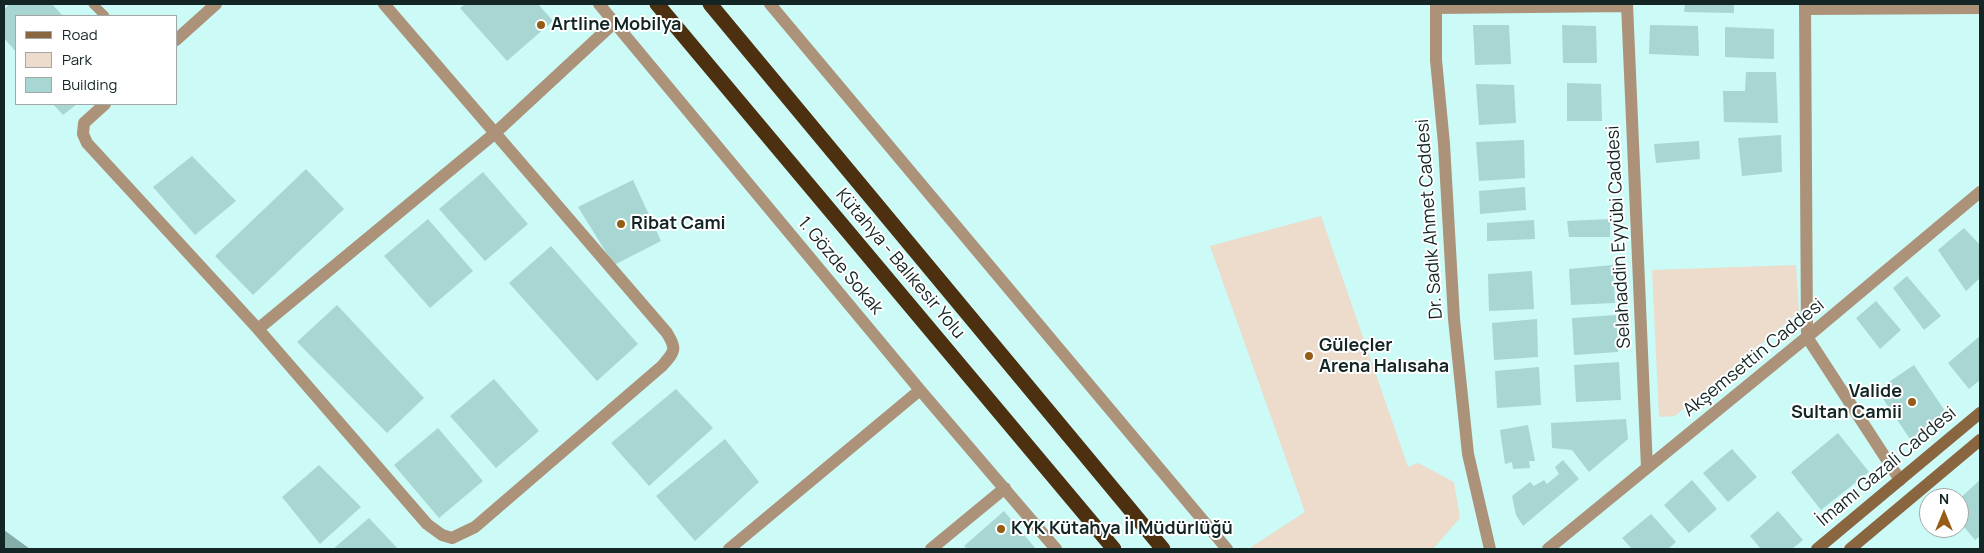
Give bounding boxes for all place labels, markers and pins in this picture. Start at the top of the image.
place label: Artline Mobilya [551,14,681,36]
marker: Artline Mobilya [535,19,547,31]
place label: Ribat Cami [631,213,726,235]
marker: Ribat Cami [615,218,627,230]
place label: Güleçler Arena Halısaha [1319,335,1449,378]
marker: Güleçler Arena Halısaha [1303,350,1315,362]
place label: Valide Sultan Camii [1791,381,1902,424]
marker: Valide Sultan Camii [1906,396,1918,408]
place label: KYK Kütahya İl Müdürlüğü [1011,518,1233,540]
marker: KYK Kütahya İl Müdürlüğü [995,523,1007,535]

